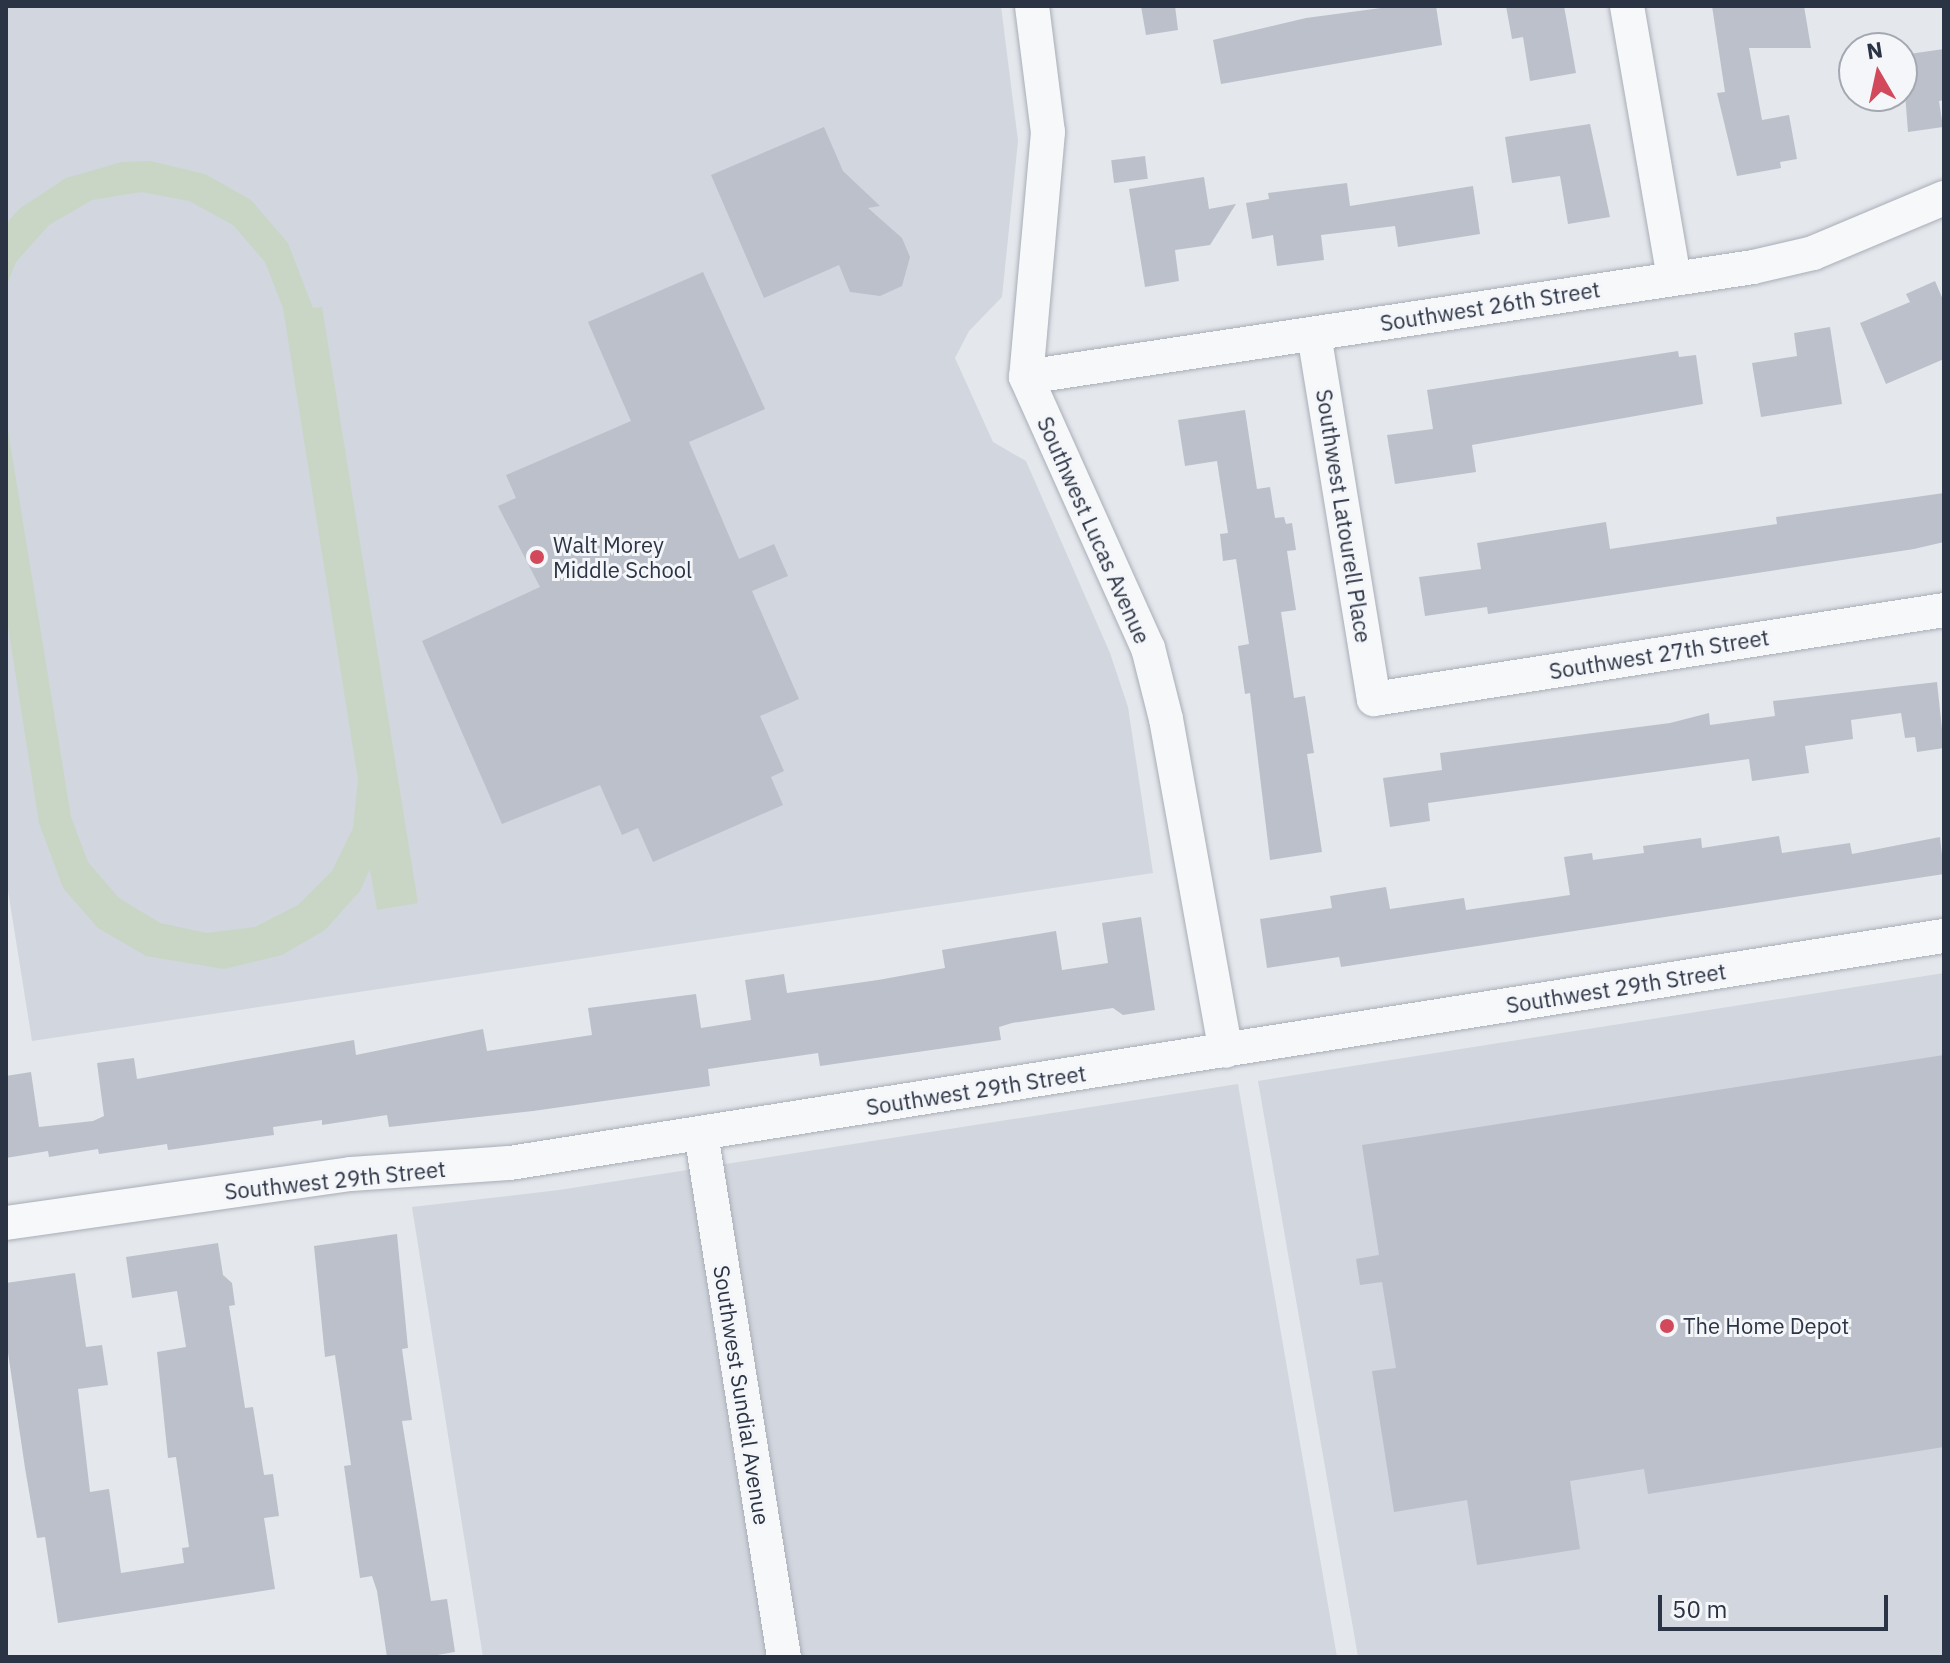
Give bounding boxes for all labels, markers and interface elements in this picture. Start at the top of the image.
north arrow [1838,32,1918,112]
text: N [1864,34,1885,65]
street label: Southwest 26th Street [1378,276,1602,336]
street label: Southwest Latourell Place [1311,387,1377,645]
street label: Southwest Lucas Avenue [1032,412,1156,648]
place label: Walt Morey Middle School [553,531,692,582]
marker: Walt Morey Middle School [528,548,546,566]
street label: Southwest 27th Street [1547,624,1771,684]
street label: Southwest 29th Street [1504,958,1728,1018]
street label: Southwest 29th Street [864,1060,1088,1120]
street label: Southwest 29th Street [223,1155,447,1205]
street label: Southwest Sundial Avenue [708,1263,776,1527]
place label: The Home Depot [1683,1313,1849,1339]
marker: The Home Depot [1658,1317,1676,1335]
scale bar [1662,1579,1892,1629]
text: 50 m [1672,1593,1727,1625]

